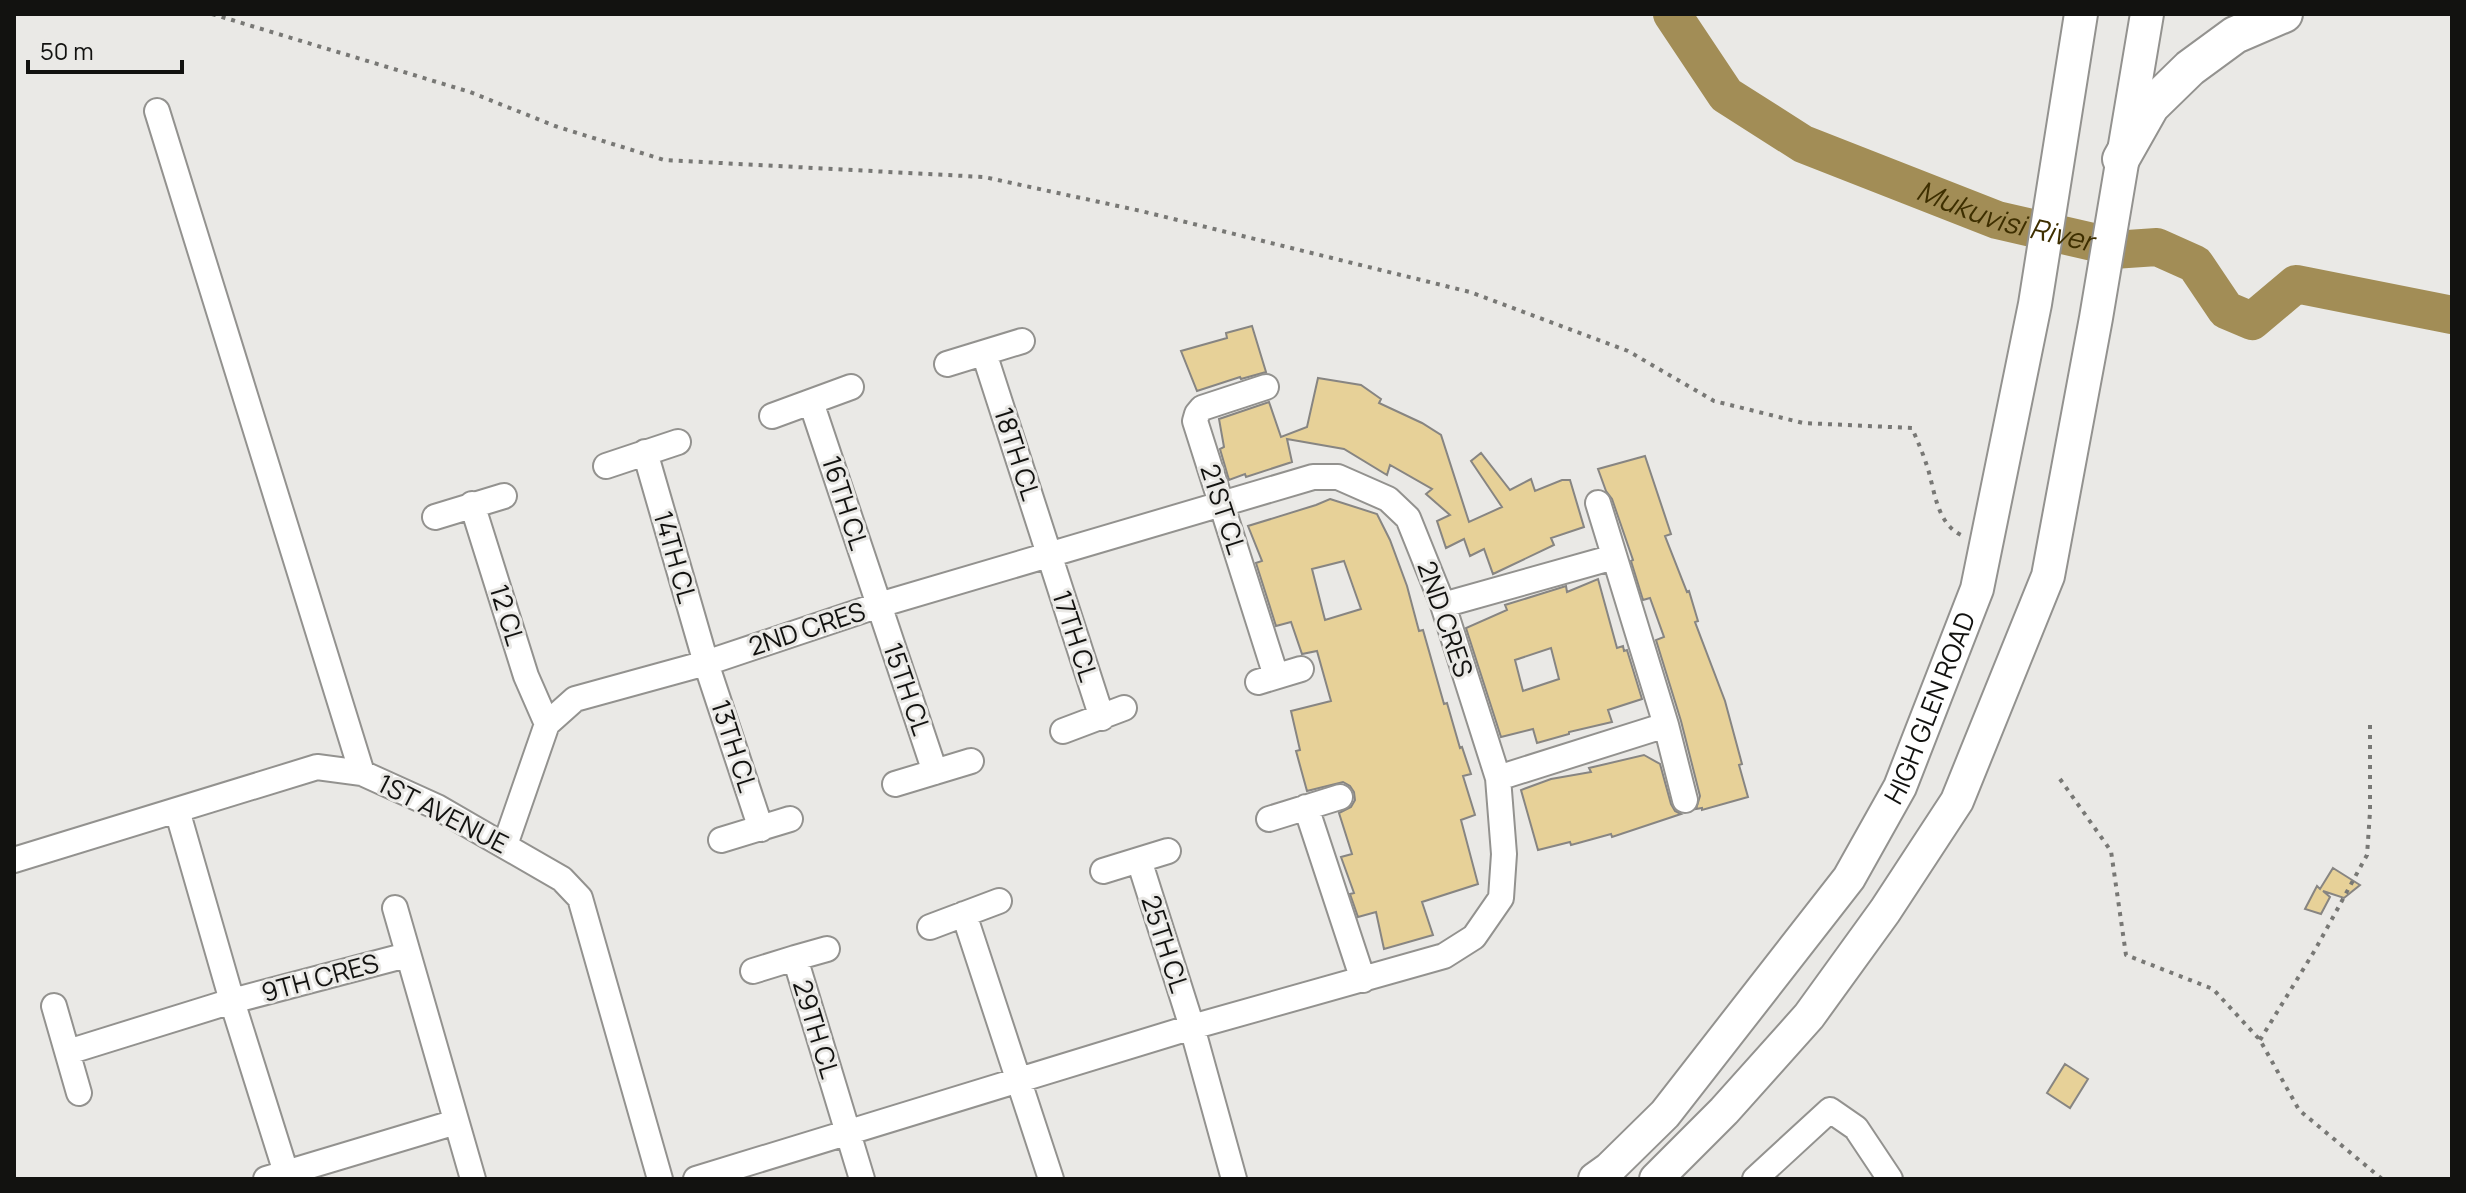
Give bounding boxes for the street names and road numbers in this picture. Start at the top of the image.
street label: 18TH CL [986,403,1050,505]
street label: 16TH CL [814,451,878,554]
street label: 21ST CL [1192,459,1255,558]
street label: 14TH CL [646,506,706,607]
street label: 2ND CRES [1409,556,1483,681]
street label: 12 CL [482,580,534,650]
street label: 17TH CL [1044,586,1108,686]
street label: 2ND CRES [744,592,870,664]
street label: HIGH GLEN ROAD [1875,606,1983,810]
street label: 15TH CL [875,638,941,740]
street label: 13TH CL [703,695,767,796]
street label: 1ST AVENUE [372,765,515,861]
street label: 25TH CL [1133,890,1199,997]
street label: 9TH CRES [257,944,382,1010]
street label: 29TH CL [785,975,849,1082]

